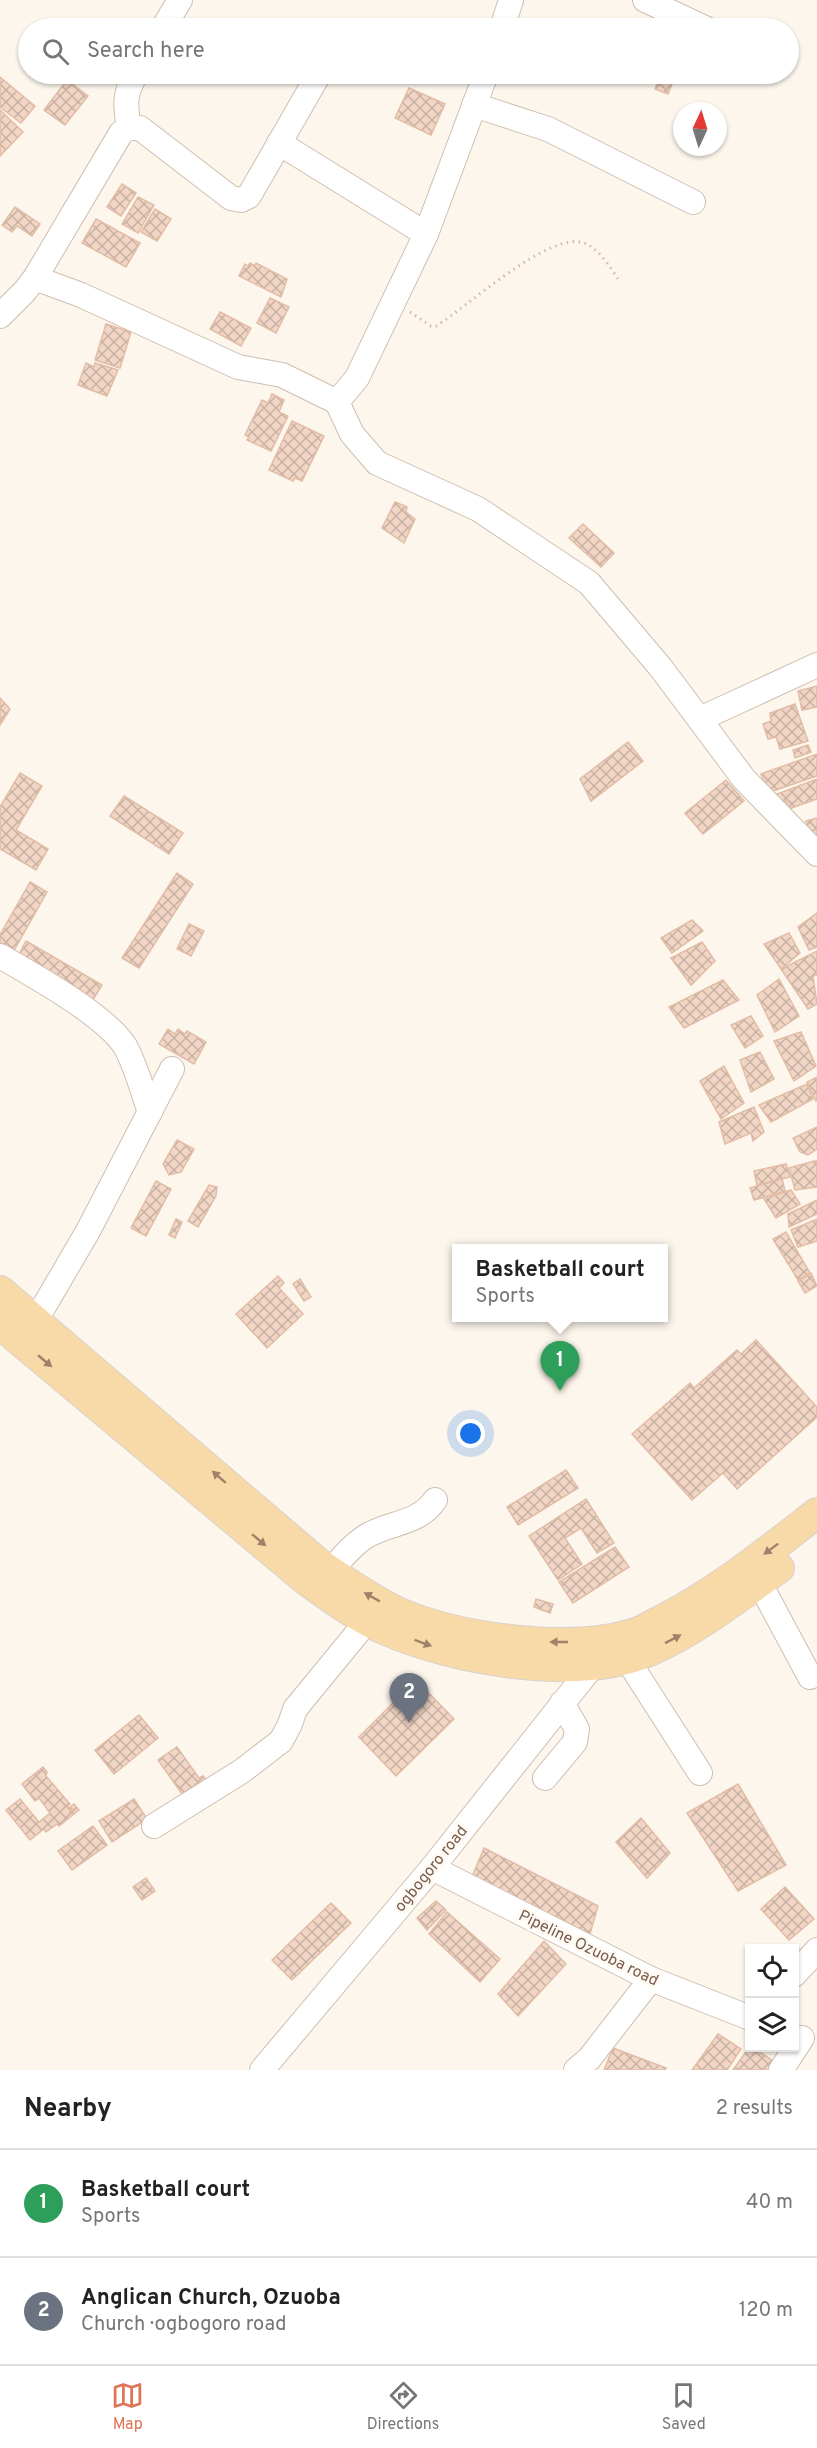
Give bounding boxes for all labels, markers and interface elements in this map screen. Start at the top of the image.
search box [18,18,799,84]
icon: search [39,35,72,68]
text: Search here [87,38,205,65]
north arrow [673,102,727,156]
popup [452,1244,668,1322]
text: Basketball court [475,1257,645,1284]
text: Sports [475,1284,535,1310]
pin: 1 [540,1342,580,1391]
one-way arrow [37,1355,53,1368]
your location [456,1419,485,1448]
one-way arrow [212,1471,227,1484]
one-way arrow [251,1534,267,1547]
one-way arrow [763,1542,778,1554]
one-way arrow [363,1593,380,1603]
one-way arrow [665,1634,682,1644]
one-way arrow [550,1637,569,1647]
one-way arrow [414,1639,432,1649]
pin: 2 [390,1674,428,1723]
street label: ogbogoro road [391,1822,473,1917]
street label: Pipeline Ozuoba road [515,1906,661,1991]
map controls [745,1944,799,2052]
button: locate [745,1944,799,1998]
button: layers [745,1998,799,2052]
text: Nearby [24,2093,112,2126]
text: 2 results [716,2096,793,2122]
text: Basketball court [81,2177,250,2204]
text: 1 [40,2190,48,2216]
text: 40 m [746,2190,793,2216]
text: Sports [81,2204,141,2230]
text: Anglican Church, Ozuoba [81,2285,341,2312]
text: 2 [37,2298,50,2324]
text: 120 m [739,2298,793,2324]
text: Church · ogbogoro road [81,2312,286,2338]
tab: Map [111,2379,144,2435]
tab: Directions [367,2379,439,2435]
tab: Saved [662,2379,706,2435]

